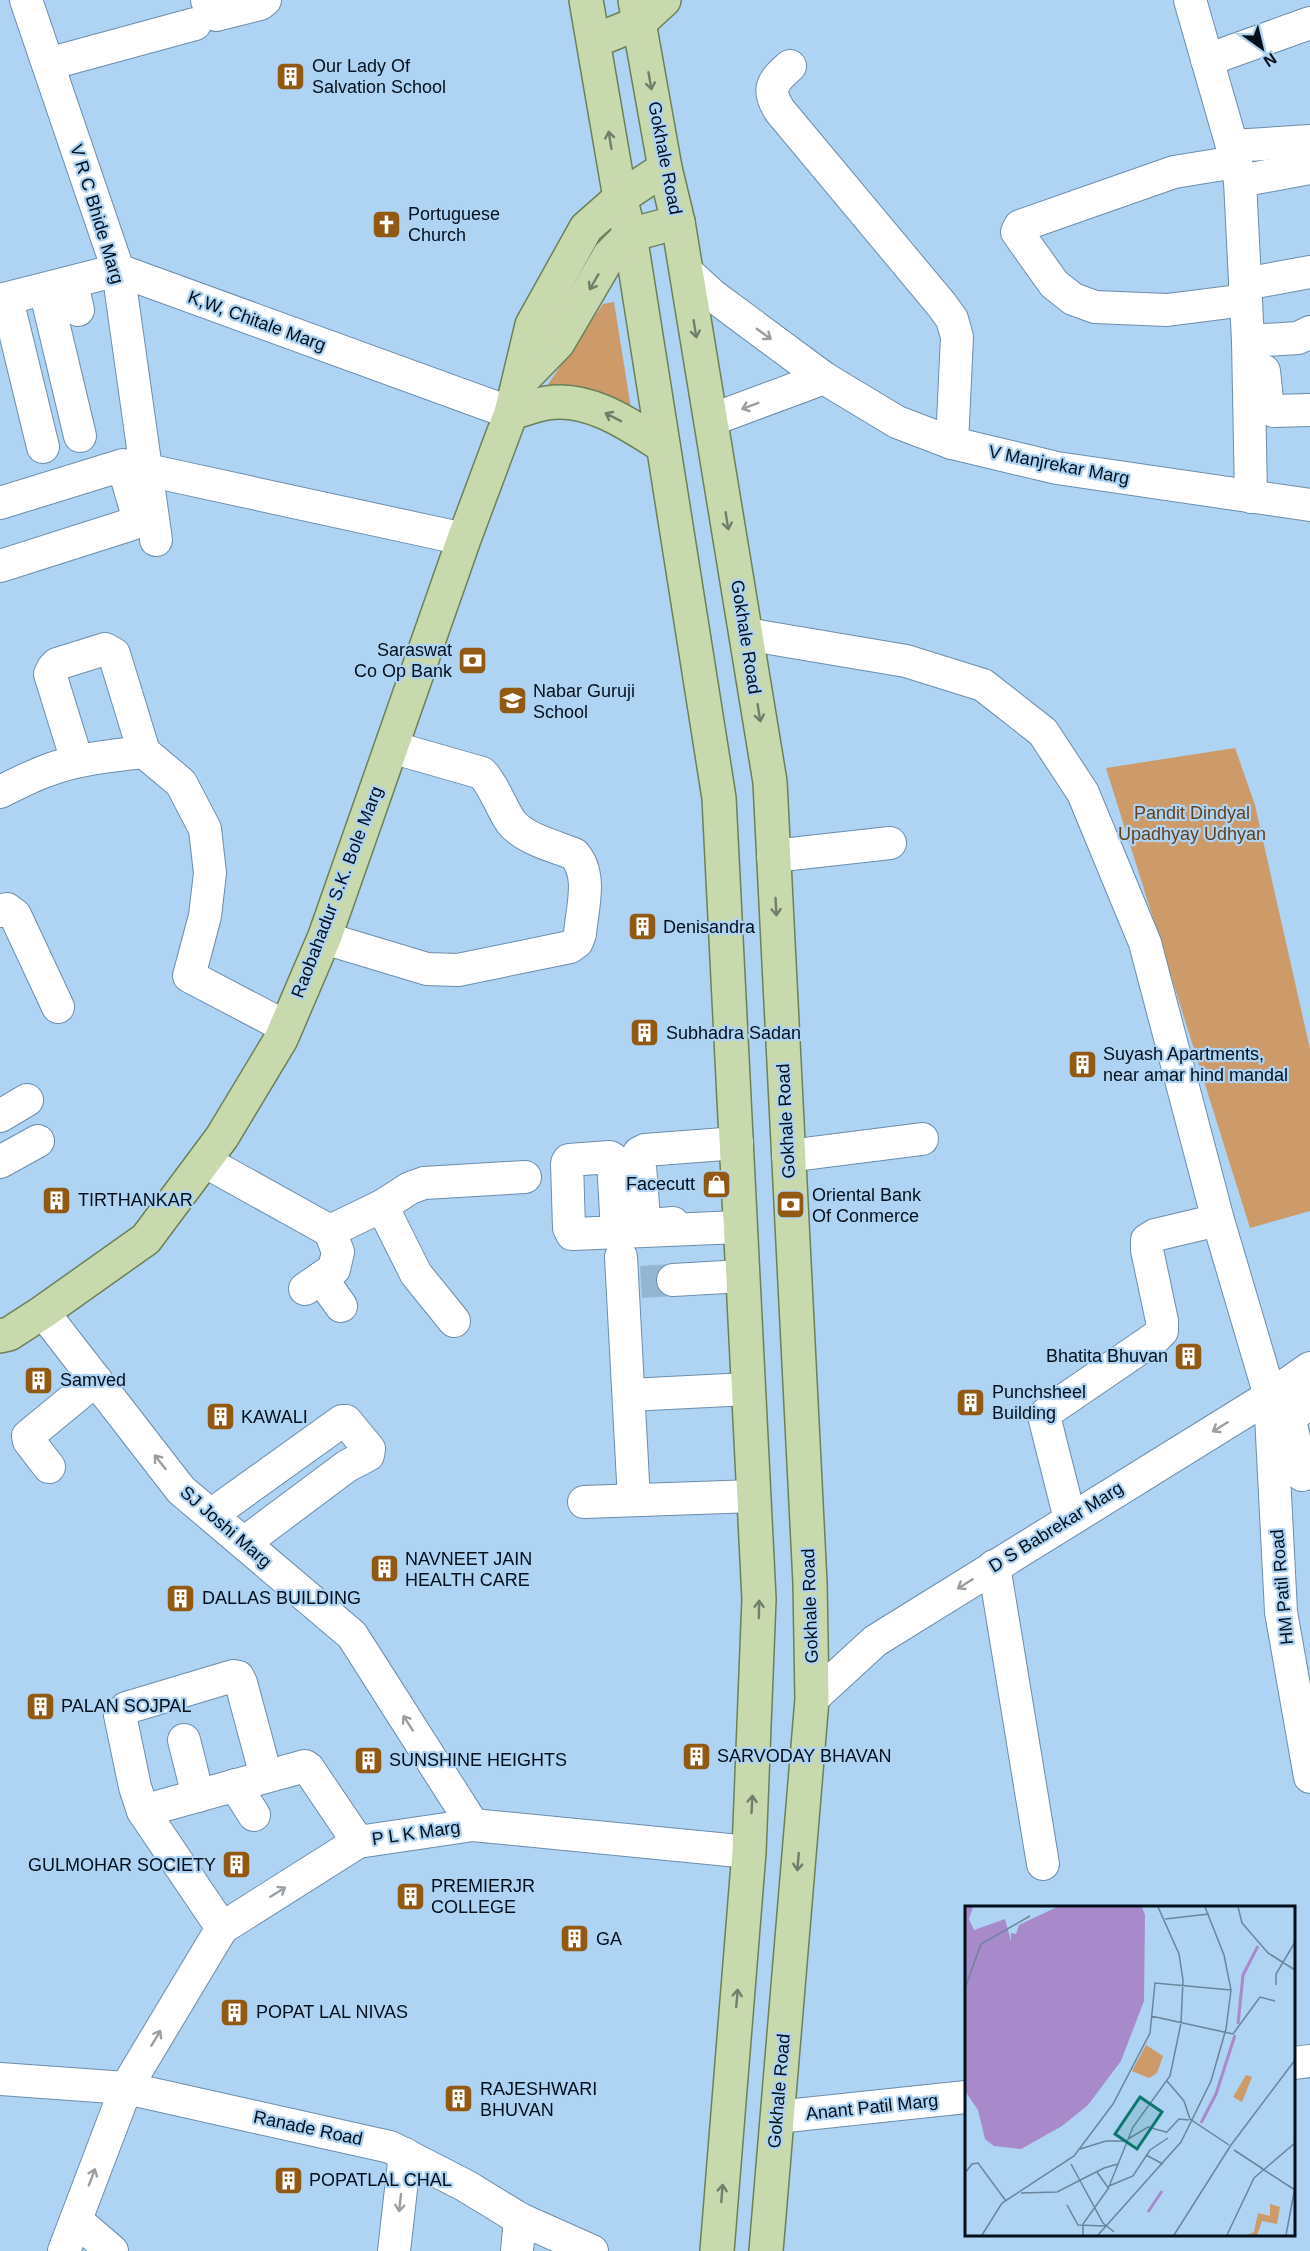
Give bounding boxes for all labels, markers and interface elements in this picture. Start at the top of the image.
north arrow [1232,18,1292,78]
text: N [1261,50,1280,70]
place label: Our Lady Of Salvation School [312,56,446,97]
building icon: Our Lady Of Salvation School [275,60,307,92]
one-way arrow [644,70,655,90]
street label: Gokhale Road [644,100,686,216]
one-way arrow [605,131,616,150]
street label: V R C Bhide Marg [66,142,128,286]
place label: Portuguese Church [408,204,500,245]
church icon: Portuguese Church [371,208,403,240]
one-way arrow [588,273,600,290]
street label: K,W, Chitale Marg [185,287,329,355]
one-way arrow [690,318,701,338]
one-way arrow [756,327,772,340]
one-way arrow [741,401,759,412]
one-way arrow [604,411,622,422]
street label: V Manjrekar Marg [987,442,1131,488]
one-way arrow [722,511,733,530]
street label: Gokhale Road [727,579,765,695]
place label: Saraswat Co Op Bank [354,640,453,681]
bank icon: Saraswat Co Op Bank [457,644,489,676]
place label: Nabar Guruji School [533,681,635,722]
school or university icon: Nabar Guruji School [496,685,528,717]
one-way arrow [753,703,764,723]
street label: Raobahadur S.K. Bole Marg [287,783,387,1001]
park label: Pandit Dindyal Upadhyay Udhyan [1118,803,1266,844]
one-way arrow [770,897,781,917]
building icon: Denisandra [626,911,658,943]
place label: Denisandra [663,917,756,937]
building icon: Subhadra Sadan [629,1017,661,1049]
place label: Subhadra Sadan [666,1023,801,1043]
place label: Suyash Apartments, near amar hind mandal [1103,1044,1288,1085]
building icon: Suyash Apartments, near amar hind mandal [1066,1048,1098,1080]
street label: Gokhale Road [773,1063,799,1179]
shop icon: Facecutt [700,1168,732,1200]
place label: Facecutt [626,1174,695,1194]
building icon: TIRTHANKAR [41,1184,73,1216]
place label: Oriental Bank Of Conmerce [812,1185,922,1226]
bank icon: Oriental Bank Of Conmerce [775,1189,807,1221]
place label: TIRTHANKAR [78,1190,193,1210]
building icon: Bhatita Bhuvan [1173,1340,1205,1372]
place label: Bhatita Bhuvan [1046,1346,1168,1366]
building icon: Samved [23,1364,55,1396]
place label: Samved [60,1370,126,1390]
place label: Punchsheel Building [992,1382,1086,1423]
building icon: Punchsheel Building [955,1386,987,1418]
building icon: KAWALI [204,1401,236,1433]
place label: KAWALI [241,1407,308,1427]
one-way arrow [1212,1421,1229,1433]
one-way arrow [153,1455,166,1471]
street label: D S Babrekar Marg [985,1478,1127,1576]
street label: SJ Joshi Marg [176,1482,276,1572]
street label: HM Patil Road [1267,1528,1297,1646]
street label: Gokhale Road [798,1548,822,1664]
place label: NAVNEET JAIN HEALTH CARE [405,1549,532,1590]
building icon: NAVNEET JAIN HEALTH CARE [368,1553,400,1585]
one-way arrow [957,1578,974,1590]
building icon: DALLAS BUILDING [165,1582,197,1614]
place label: DALLAS BUILDING [202,1588,361,1608]
one-way arrow [753,1600,765,1620]
building icon: PALAN SOJPAL [24,1690,56,1722]
place label: PALAN SOJPAL [61,1696,191,1716]
one-way arrow [402,1715,414,1732]
building icon: SARVODAY BHAVAN [680,1740,712,1772]
building icon: SUNSHINE HEIGHTS [352,1744,384,1776]
place label: SARVODAY BHAVAN [717,1746,891,1766]
place label: SUNSHINE HEIGHTS [389,1750,567,1770]
one-way arrow [746,1794,757,1814]
street label: P L K Marg [371,1817,461,1849]
building icon: GULMOHAR SOCIETY [221,1849,253,1881]
one-way arrow [792,1851,803,1871]
place label: GULMOHAR SOCIETY [28,1855,216,1875]
place label: PREMIERJR COLLEGE [431,1876,535,1917]
building icon: PREMIERJR COLLEGE [394,1880,426,1912]
one-way arrow [269,1886,286,1898]
inset map [965,1906,1295,2236]
building icon: GA [559,1923,591,1955]
place label: GA [596,1929,622,1949]
one-way arrow [732,1989,743,2009]
building icon: POPAT LAL NIVAS [219,1996,251,2028]
place label: POPAT LAL NIVAS [256,2002,408,2022]
one-way arrow [150,2030,162,2047]
street label: Gokhale Road [764,2033,794,2149]
place label: RAJESHWARI BHUVAN [480,2079,597,2120]
building icon: RAJESHWARI BHUVAN [443,2083,475,2115]
street label: Anant Patil Marg [805,2090,939,2124]
street label: Ranade Road [252,2107,364,2149]
building icon: POPATLAL CHAL [272,2164,304,2196]
one-way arrow [87,2168,98,2186]
place label: POPATLAL CHAL [309,2170,452,2190]
one-way arrow [716,2183,727,2203]
one-way arrow [394,2192,405,2212]

